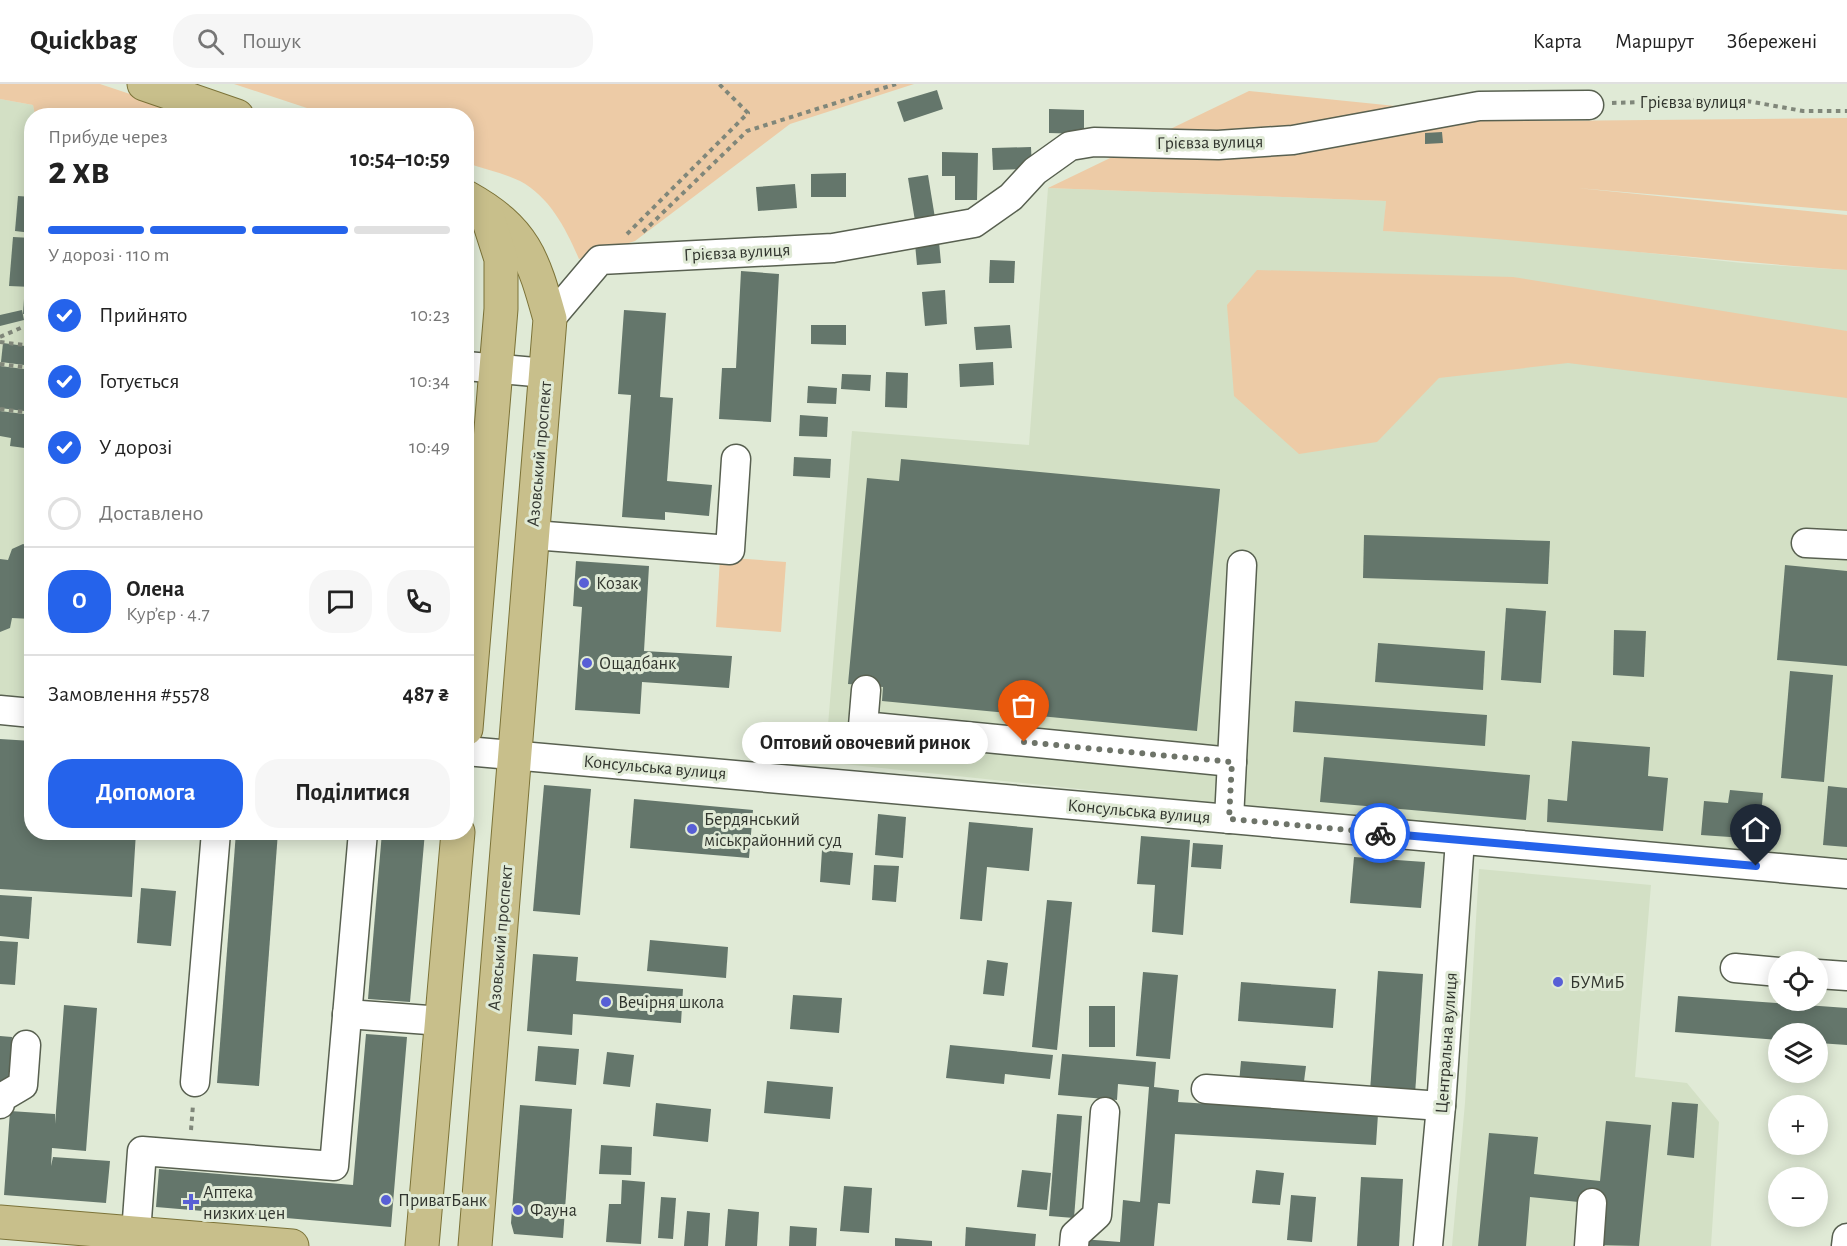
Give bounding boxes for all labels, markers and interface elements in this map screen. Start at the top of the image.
search box [173,14,593,68]
icon: search [194,25,227,58]
text: Quickbag [30,27,137,55]
text: Пошук [242,30,301,52]
text: Карта [1533,31,1582,52]
text: Маршрут [1615,31,1694,52]
text: Збережені [1727,31,1817,52]
street label: Грієвза вулиця [1640,94,1746,112]
text: Прибуде через [48,127,168,147]
street label: Грієвза вулиця [1156,133,1264,153]
text: 10:54–10:59 [350,148,450,170]
text: 2 хв [48,152,110,191]
street label: Грієвза вулиця [683,241,791,265]
text: У дорозі · 110 m [48,245,170,265]
icon: check [48,299,81,332]
text: Прийнято [99,304,187,326]
text: 10:23 [411,305,450,325]
icon: check [48,365,81,398]
text: Готується [99,370,180,392]
text: 10:34 [410,371,450,391]
street label: Азовський проспект [525,380,555,528]
icon: check [48,431,81,464]
text: У дорозі [99,436,172,458]
text: 10:49 [409,437,450,457]
text: Доставлено [99,502,204,524]
button: chat [309,570,372,633]
button: phone [387,570,450,633]
place label: Козак [596,575,639,593]
marker: Козак [577,576,591,590]
text: Олена [126,578,184,600]
text: О [72,590,87,612]
text: Кур’єр · 4.7 [126,604,210,624]
place label: Ощадбанк [599,654,677,673]
marker: Ощадбанк [580,656,594,670]
pin [998,680,1049,742]
text: Замовлення #5578 [48,683,210,705]
text: 487 ₴ [403,683,450,705]
icon: bag [1007,689,1040,722]
callout: Оптовий овочевий ринок [742,721,988,763]
text: Оптовий овочевий ринок [760,733,970,753]
street label: Консульська вулиця [583,753,727,783]
button: Допомога [48,759,243,828]
button: Поділитися [255,759,450,828]
street label: Консульська вулиця [1067,797,1211,827]
courier [1350,803,1410,863]
pin [1730,804,1781,866]
place label: Бердянський міськрайонний суд [704,811,842,850]
icon: home [1739,813,1772,846]
icon: bike [1364,817,1397,850]
marker: Бердянський міськрайонний суд [685,822,699,836]
street label: Азовський проспект [486,864,516,1012]
map controls [1768,951,1828,1227]
button: locate [1768,951,1828,1011]
street label: Центральна вулиця [1433,972,1461,1114]
place label: БУМиБ [1570,974,1625,992]
marker: БУМиБ [1551,975,1565,989]
place label: Вечірня школа [618,994,724,1012]
marker: Вечірня школа [599,995,613,1009]
button: layers [1768,1023,1828,1083]
button: + [1768,1095,1828,1155]
button: − [1768,1167,1828,1227]
place label: Аптека низких цен [203,1184,285,1223]
place label: ПриватБанк [398,1192,488,1210]
marker: ПриватБанк [379,1193,393,1207]
marker: Аптека низких цен [184,1195,198,1209]
place label: Фауна [530,1202,577,1220]
marker: Фауна [511,1203,525,1217]

